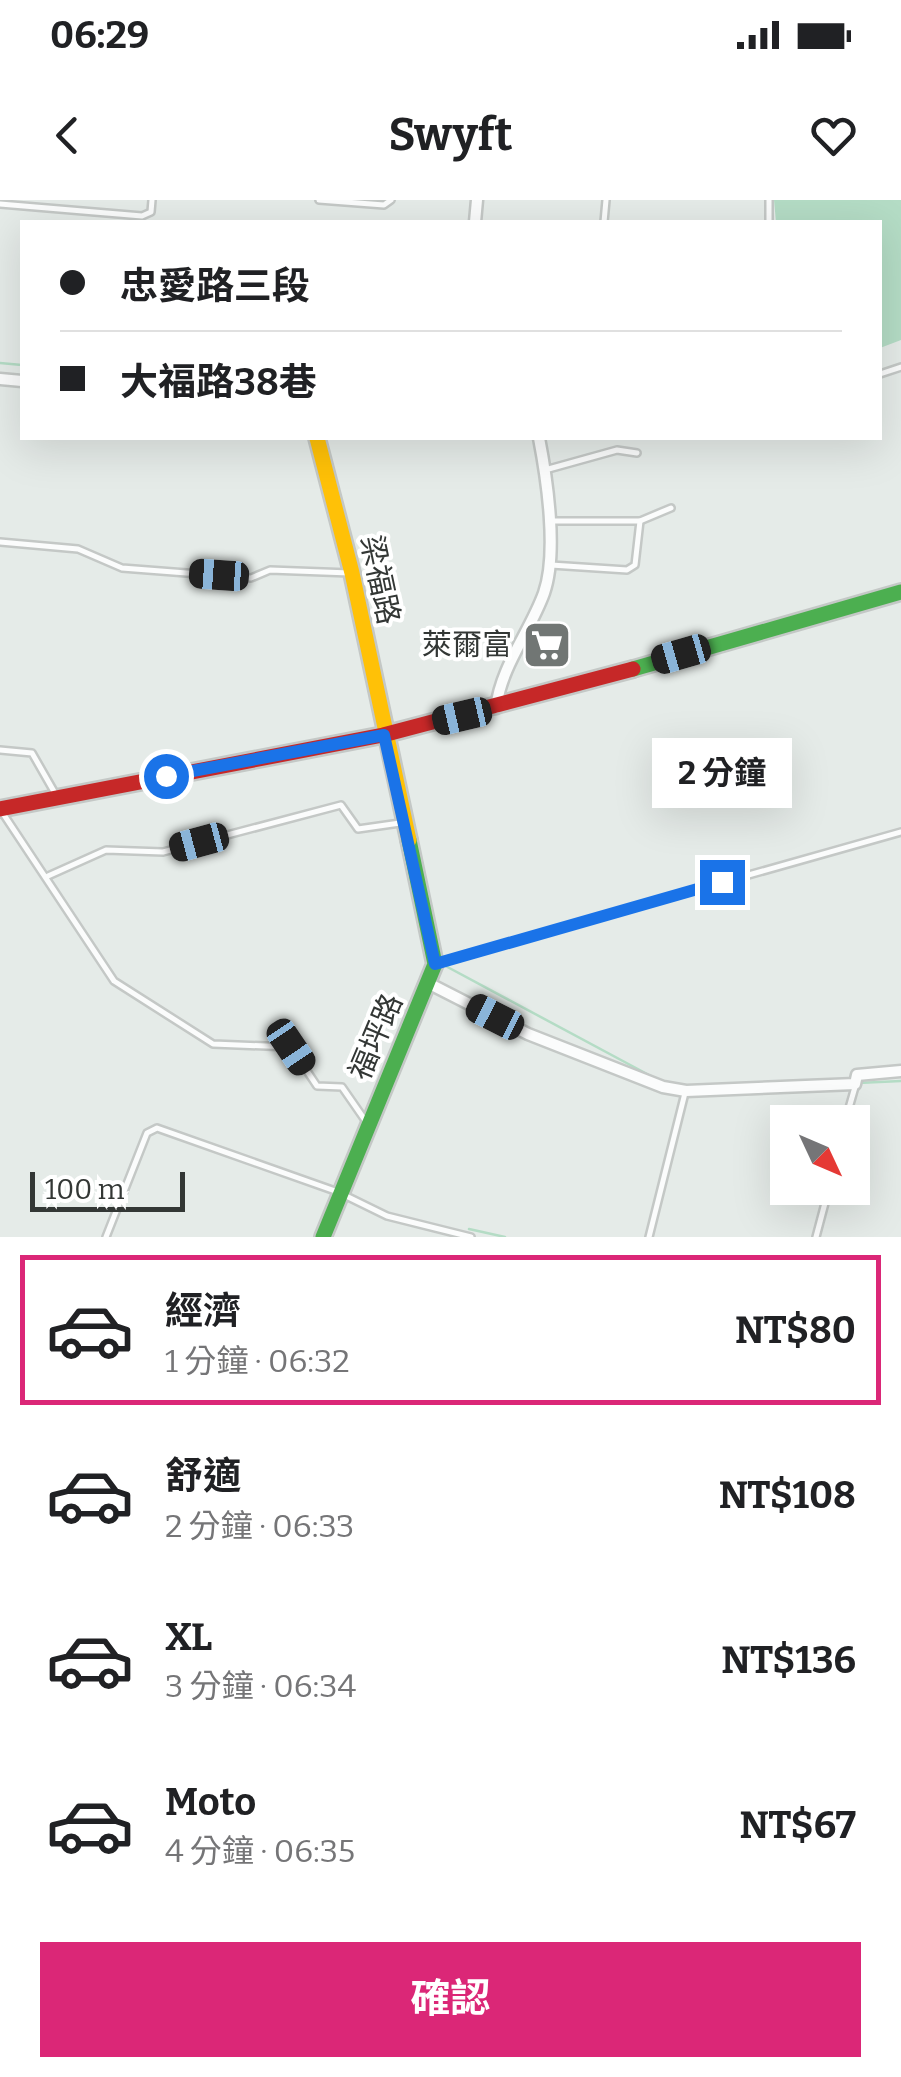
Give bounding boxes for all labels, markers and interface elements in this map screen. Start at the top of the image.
text: 06:29 [50,12,149,58]
icon: back [40,108,95,163]
text: Swyft [388,108,513,162]
icon: heart [806,108,861,163]
text: 忠愛路三段 [120,263,310,309]
text: 大福路38巷 [120,359,317,405]
street label: 梁福路 [353,532,407,628]
car [188,558,250,592]
supermarket icon: 萊爾富 [521,619,573,671]
place label: 萊爾富 [422,627,512,663]
car [648,631,714,677]
car [429,695,495,737]
callout: 2 分鐘 [652,737,792,807]
route start [144,754,189,799]
text: 2 分鐘 [678,754,766,792]
car [166,820,232,864]
route end [700,860,745,905]
street label: 福坪路 [342,989,410,1085]
car [461,990,529,1044]
car [262,1014,320,1080]
north arrow [770,1105,870,1205]
map controls [770,1105,870,1205]
scale bar [30,1167,185,1211]
text: 100 m [45,1173,125,1206]
icon: car [45,1285,135,1375]
text: 經濟 [165,1288,241,1334]
text: NT$80 [735,1307,856,1353]
text: 1 分鐘 · 06:32 [165,1342,350,1380]
icon: car [45,1450,135,1540]
text: 舒適 [165,1453,241,1499]
text: NT$108 [719,1472,856,1518]
text: 2 分鐘 · 06:33 [165,1507,354,1545]
text: XL [165,1614,212,1660]
icon: car [45,1615,135,1705]
text: NT$136 [721,1637,856,1683]
text: 3 分鐘 · 06:34 [165,1667,356,1705]
text: Moto [165,1779,256,1825]
icon: car [45,1780,135,1870]
text: NT$67 [740,1802,856,1848]
text: 4 分鐘 · 06:35 [165,1832,355,1870]
button: 確認 [40,1942,861,2057]

